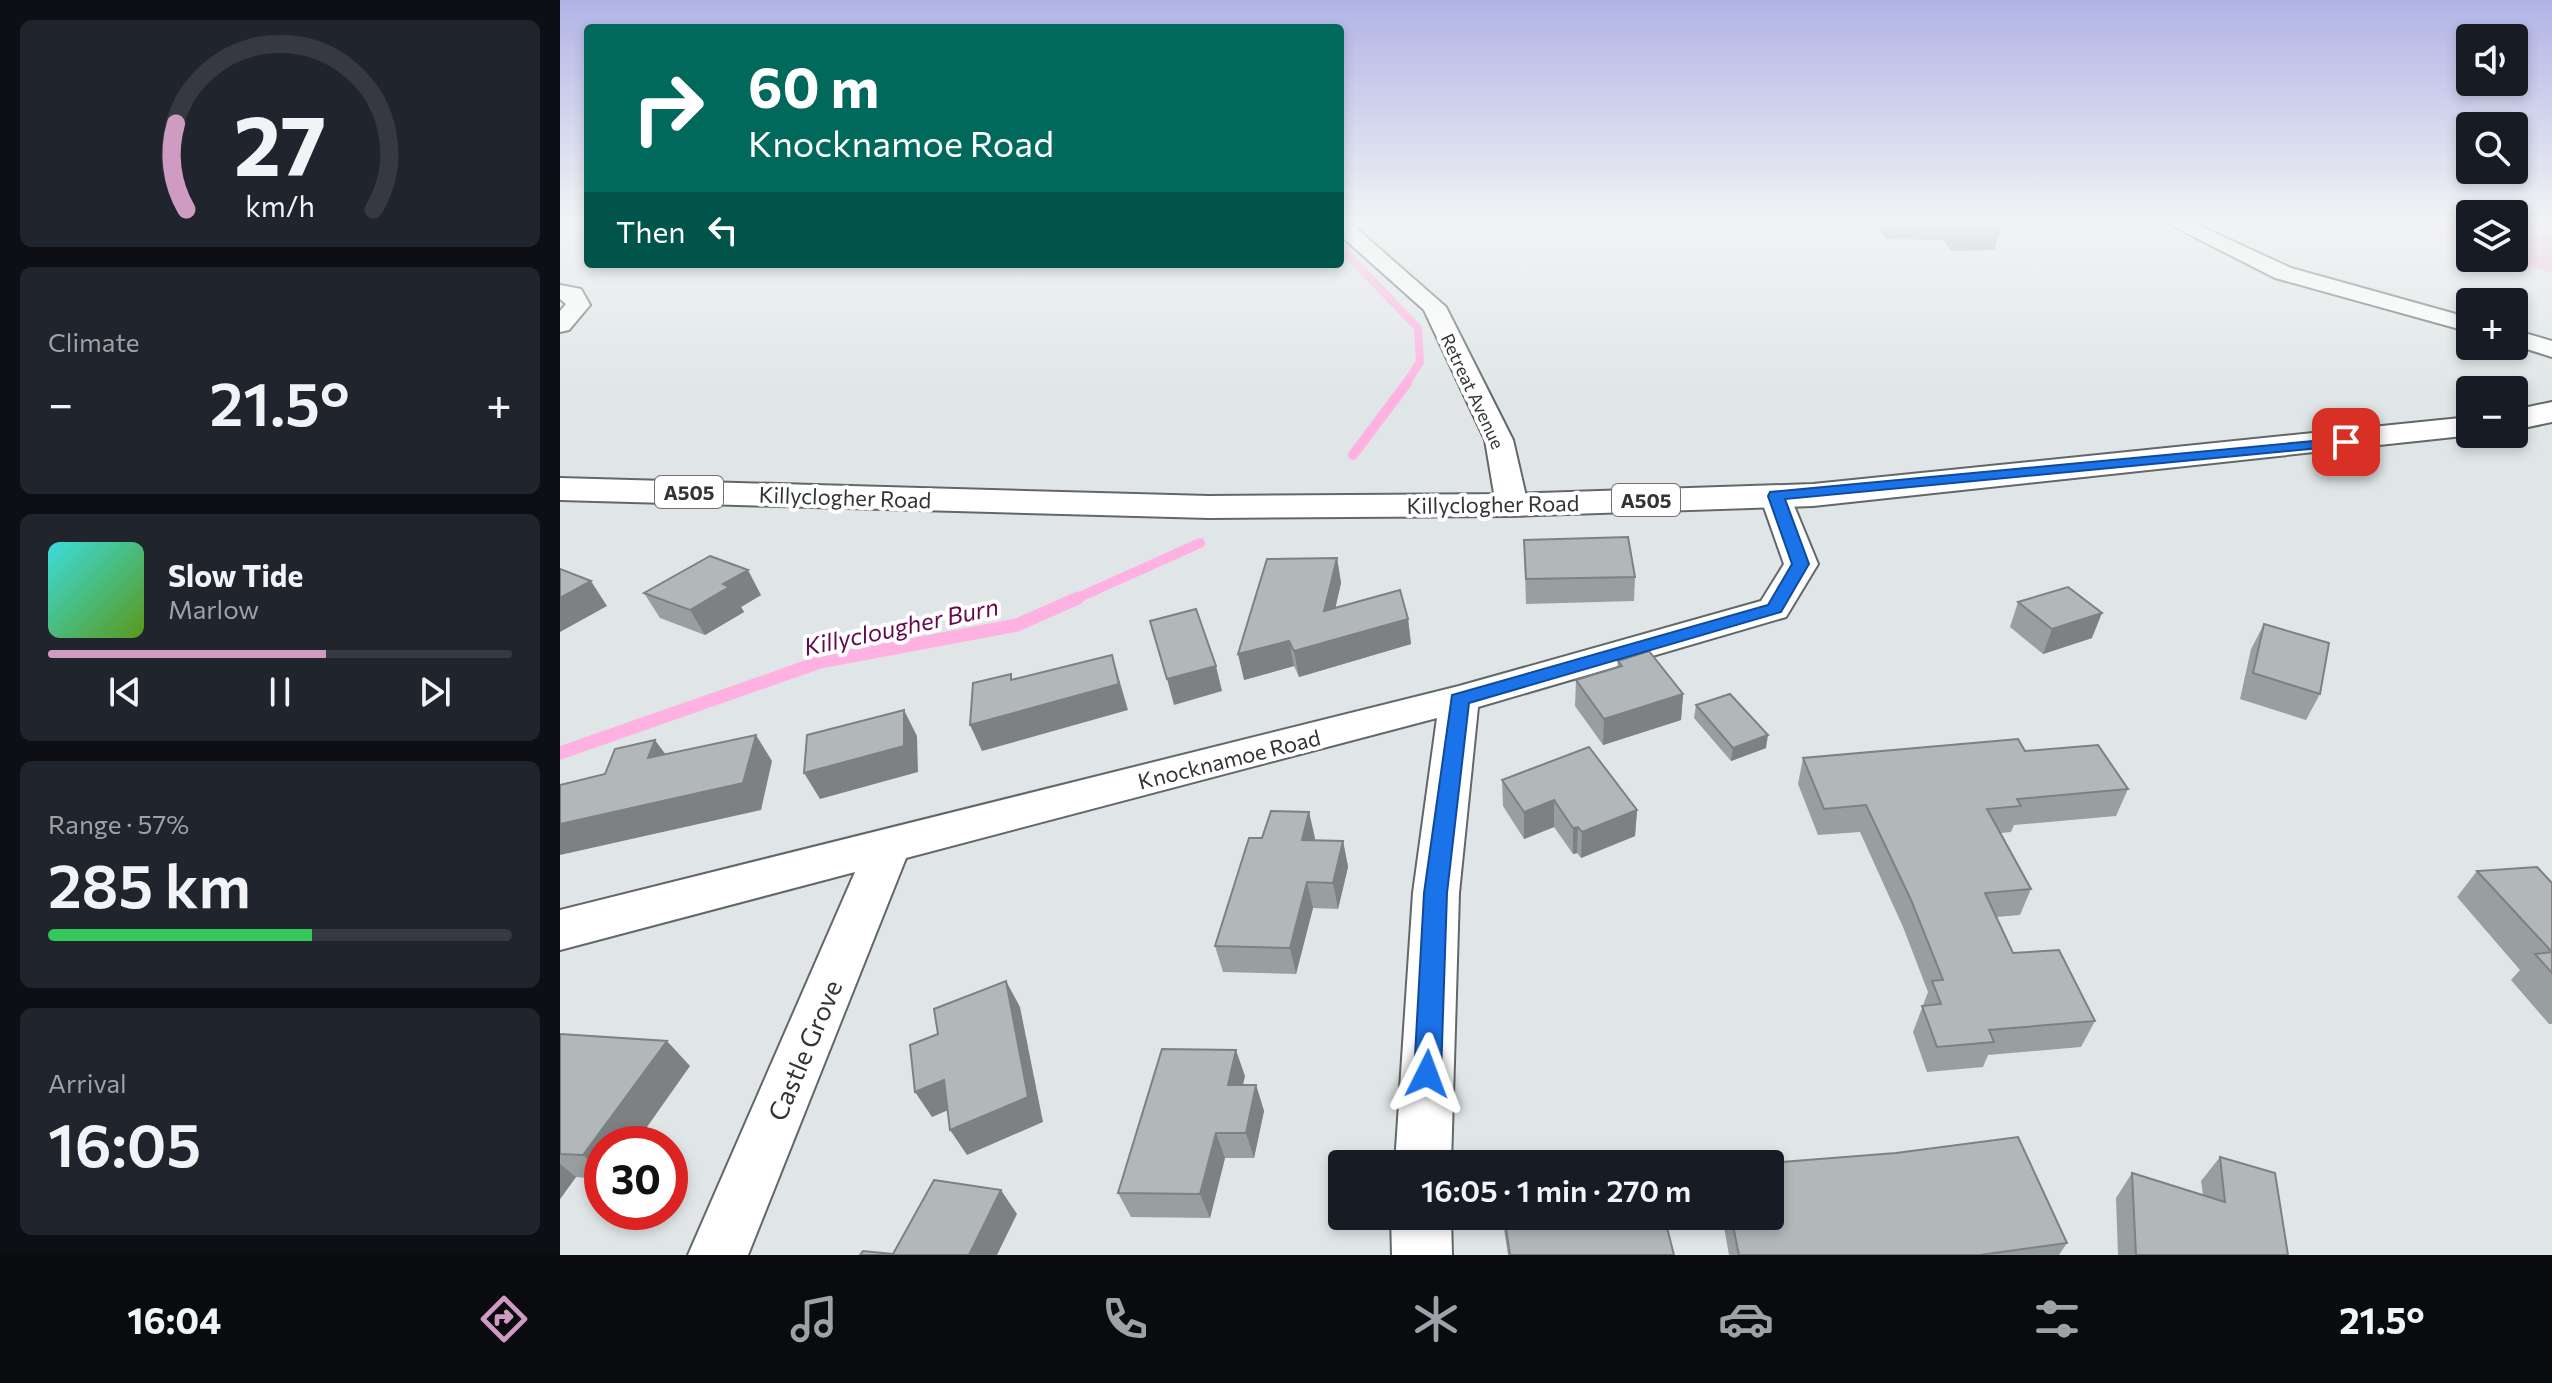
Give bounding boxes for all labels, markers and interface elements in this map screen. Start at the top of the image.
map controls [2456,24,2528,448]
button: sound [2456,24,2528,96]
text: 60 m [748,51,879,120]
icon: right [616,56,720,160]
text: 27 [234,90,326,192]
button: search [2456,112,2528,184]
text: Knocknamoe Road [748,120,1054,164]
text: km/h [245,188,315,223]
button: layers [2456,200,2528,272]
icon: left [701,208,745,252]
text: Then [616,212,685,249]
button: + [2456,288,2528,360]
text: Climate [48,326,140,357]
street label: Retreat Avenue [1437,330,1509,452]
text: 21.5° [209,365,350,438]
text: − [48,375,73,429]
text: + [486,375,512,429]
button: − [2456,376,2528,448]
pin [2312,408,2380,476]
icon: arrive [2324,420,2368,464]
road number: A505 [655,476,723,508]
street label: Killyclogher Road [758,480,932,514]
road number: A505 [1612,484,1680,516]
street label: Killyclogher Road [1406,489,1580,519]
text: Slow Tide [168,556,303,593]
water label: Killyclougher Burn [801,591,1001,661]
text: Marlow [168,593,259,624]
icon: previous [103,670,147,714]
icon: pause [258,670,302,714]
icon: next [413,670,457,714]
street label: Knocknamoe Road [1135,723,1323,795]
text: Range · 57% [48,808,189,839]
text: 285 km [48,847,251,920]
street label: Castle Grove [760,975,848,1125]
position arrow [1385,1032,1469,1116]
text: Arrival [48,1067,127,1098]
text: 16:05 [48,1106,201,1179]
speed limit sign: 30 [584,1126,688,1230]
text: 16:05 · 1 min · 270 m [1421,1171,1691,1208]
icon: directions [476,1291,532,1347]
icon: music [786,1291,842,1347]
icon: phone [1097,1291,1153,1347]
icon: climate [1408,1291,1464,1347]
icon: car [1718,1291,1774,1347]
icon: filters [2029,1291,2085,1347]
text: 16:04 [127,1297,221,1341]
text: 21.5° [2339,1297,2425,1341]

